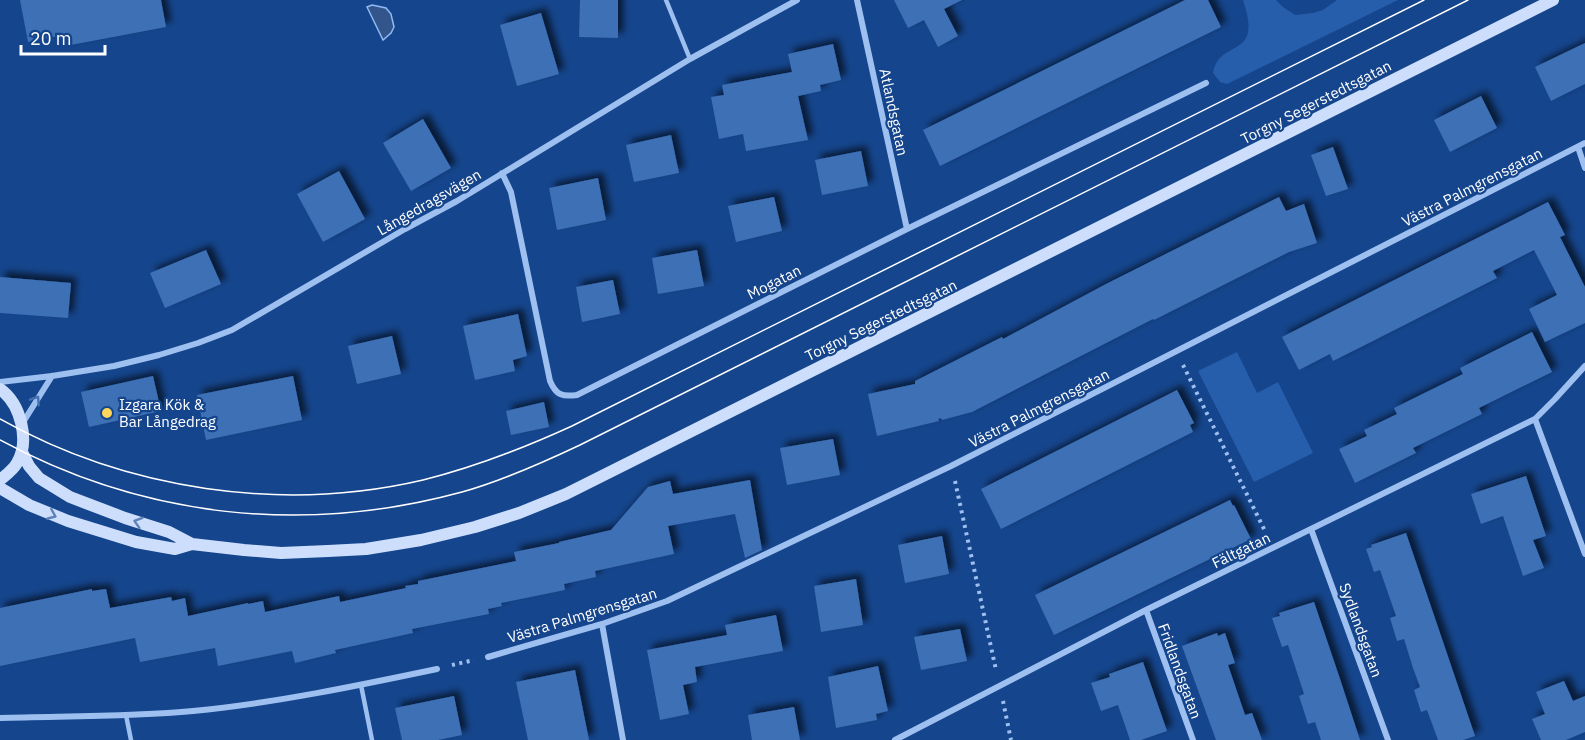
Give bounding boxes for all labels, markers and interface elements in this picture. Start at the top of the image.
scale bar [21,18,105,56]
text: 20 m [30,27,72,50]
street label: Torgny Segerstedtsgatan [1238,56,1394,148]
street label: Atlandsgatan [875,67,913,157]
street label: Västra Palmgrensgatan [1399,143,1545,231]
street label: Långedragsvägen [374,164,484,240]
street label: Mogatan [744,260,804,304]
street label: Torgny Segerstedtsgatan [802,275,960,365]
street label: Västra Palmgrensgatan [966,364,1112,452]
place label: Izgara Kök & Bar Långedrag [119,395,216,431]
one-way arrow [29,396,40,407]
marker: Izgara Kök & Bar Långedrag [100,406,114,420]
one-way arrow [46,508,57,520]
one-way arrow [133,517,144,529]
street label: Fältgatan [1209,528,1273,572]
street label: Sydlandsgatan [1335,580,1387,680]
street label: Västra Palmgrensgatan [505,583,659,647]
street label: Fridlandsgatan [1154,621,1206,721]

